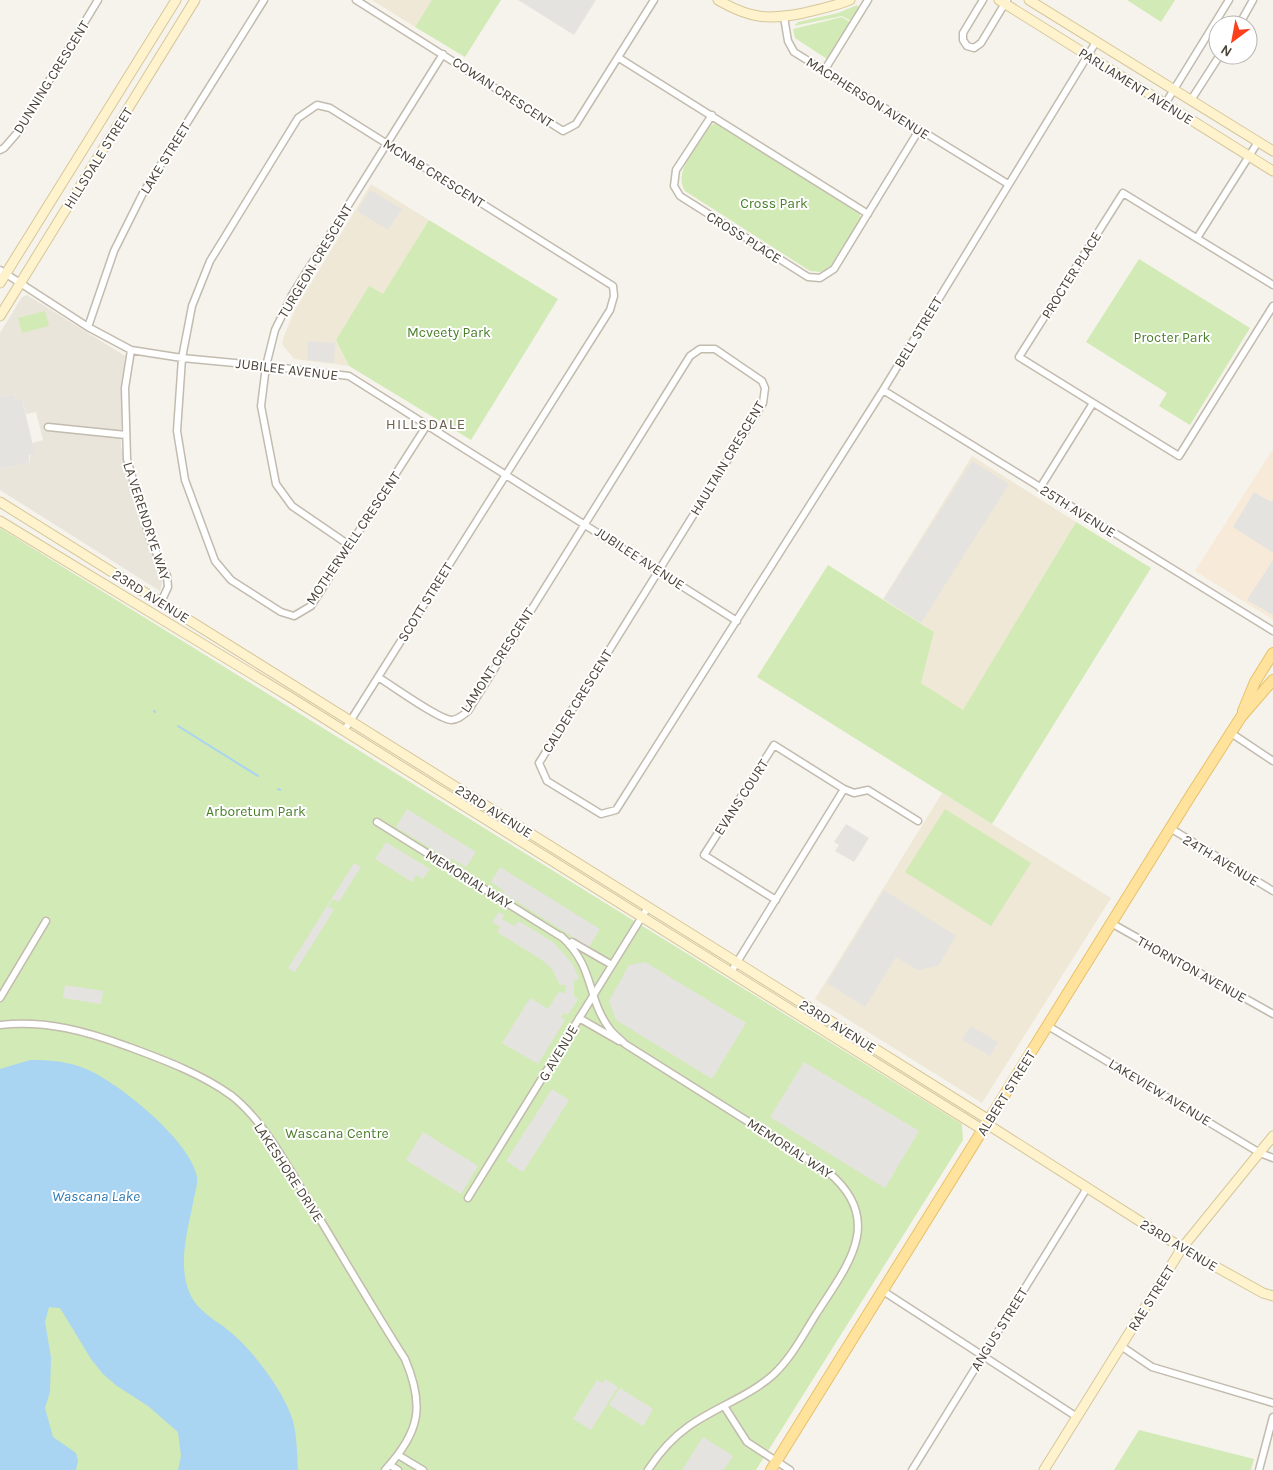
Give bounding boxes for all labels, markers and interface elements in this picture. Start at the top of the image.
north arrow [1208,15,1258,65]
street label: DUNNING CRESCENT [10,18,93,137]
text: N [1218,41,1235,60]
street label: PARLIAMENT AVENUE [1075,44,1196,129]
street label: COWAN CRESCENT [449,53,556,131]
street label: MACPHERSON AVENUE [803,53,933,143]
street label: HILLSDALE STREET [60,104,137,212]
street label: LAKE STREET [137,119,194,197]
street label: MCNAB CRESCENT [380,135,488,212]
park label: Cross Park [740,195,808,212]
street label: TURGEON CRESCENT [275,201,356,321]
street label: CROSS PLACE [703,208,784,267]
street label: PROCTER PLACE [1038,229,1105,322]
street label: BELL STREET [891,294,946,371]
park label: Mcveety Park [407,324,491,341]
park label: Procter Park [1134,329,1211,346]
street label: JUBILEE AVENUE [235,355,339,384]
street label: HAULTAIN CRESCENT [687,398,768,518]
district label: HILLSDALE [386,415,466,433]
street label: LA VERENDRYE WAY [119,460,174,583]
street label: MOTHERWELL CRESCENT [302,468,404,608]
street label: 25TH AVENUE [1037,482,1119,541]
street label: JUBILEE AVENUE [592,523,688,594]
street label: SCOTT STREET [394,560,457,645]
street label: 23RD AVENUE [109,566,192,627]
street label: LAMONT CRESCENT [457,605,538,716]
street label: CALDER CRESCENT [539,646,616,756]
street label: EVANS COURT [711,756,772,838]
street label: 23RD AVENUE [452,781,535,842]
park label: Arboretum Park [206,803,306,820]
street label: 24TH AVENUE [1180,831,1262,890]
street label: MEMORIAL WAY [422,846,515,913]
street label: THORNTON AVENUE [1134,932,1249,1007]
street label: 23RD AVENUE [796,996,879,1057]
street label: G AVENUE [535,1022,582,1084]
street label: ALBERT STREET [974,1048,1039,1139]
street label: LAKEVIEW AVENUE [1105,1055,1214,1130]
street label: MEMORIAL WAY [744,1114,836,1183]
street label: LAKESHORE DRIVE [250,1119,327,1225]
park label: Wascana Centre [285,1125,389,1142]
water label: Wascana Lake [52,1187,140,1205]
street label: 23RD AVENUE [1137,1216,1221,1275]
street label: RAE STREET [1124,1262,1178,1334]
street label: ANGUS STREET [967,1285,1032,1374]

